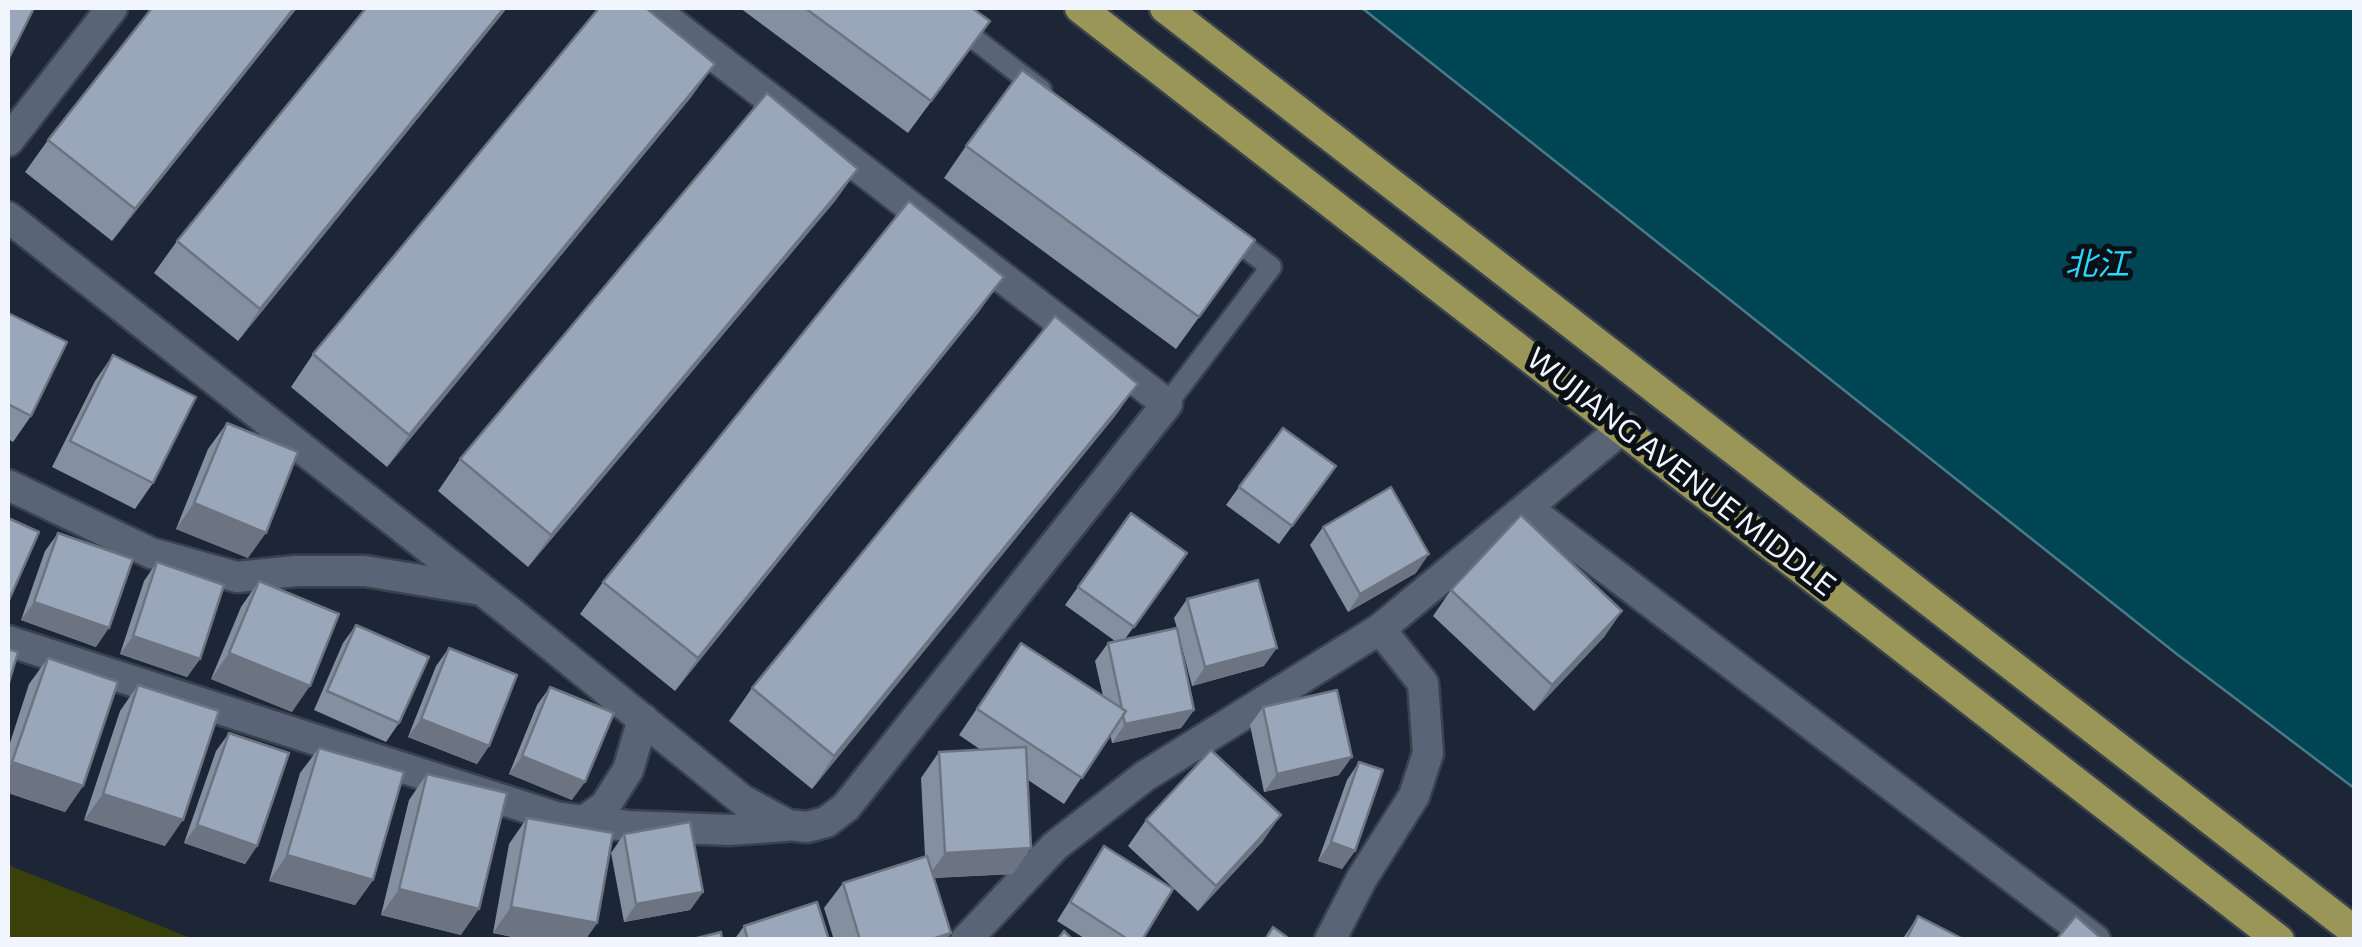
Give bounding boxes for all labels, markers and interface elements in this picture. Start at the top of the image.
water label: 北江 [2065,245,2129,283]
street label: WUJIANG AVENUE MIDDLE [1519,340,1843,604]

